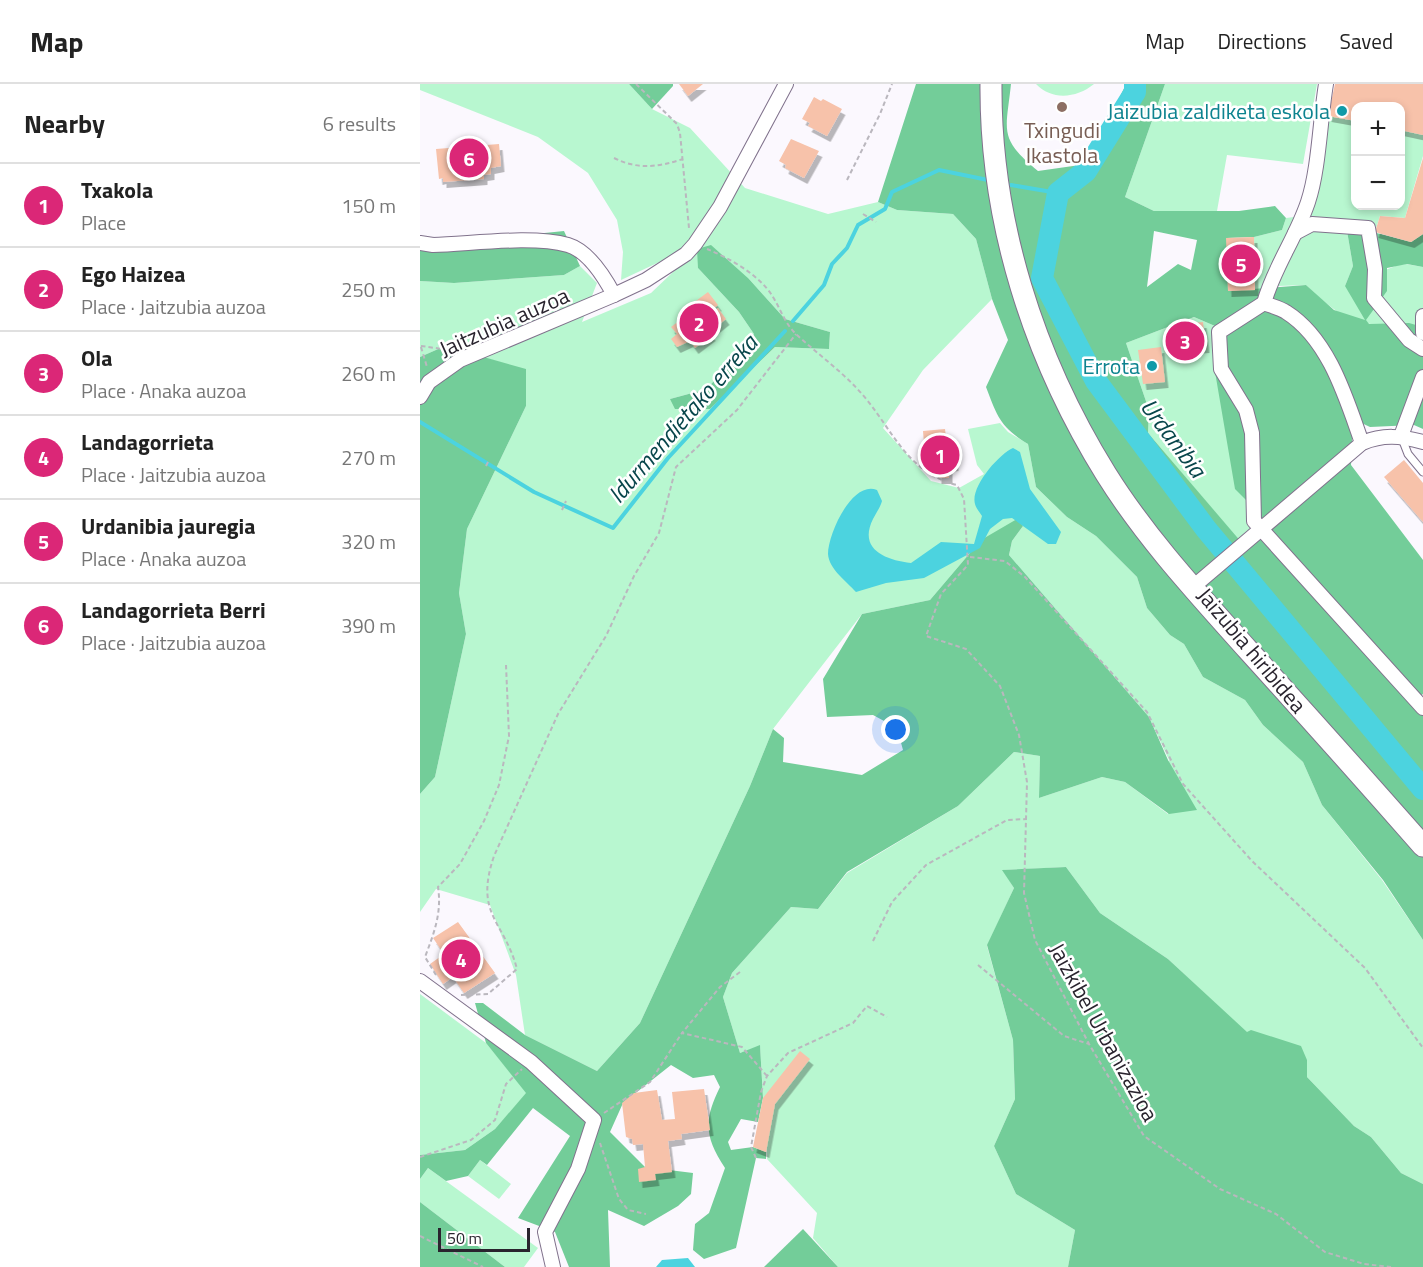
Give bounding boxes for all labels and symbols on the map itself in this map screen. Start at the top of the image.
place label: Jaizubia zaldiketa eskola [1107,94,1330,128]
marker: Txingudi Ikastola [1055,100,1069,114]
marker: Jaizubia zaldiketa eskola [1335,104,1349,118]
place label: Txingudi Ikastola [1024,113,1100,172]
pin: 6 [449,136,488,181]
pin: 5 [1222,242,1260,286]
street label: Jaitzubia auzoa [434,278,574,366]
pin: 2 [680,300,718,346]
pin: 3 [1166,318,1204,364]
water label: Idurmendietako erreka [599,325,767,511]
place label: Errota [1083,349,1140,383]
marker: Errota [1145,359,1159,373]
water label: Urdanibia [1132,390,1217,486]
pin: 1 [920,432,960,478]
street label: Jaizubia hiribidea [1189,580,1315,720]
your location [881,715,910,744]
pin: 4 [442,936,480,982]
street label: Jaizkibel Urbanizazioa [1041,936,1167,1128]
scale bar [438,1225,530,1252]

